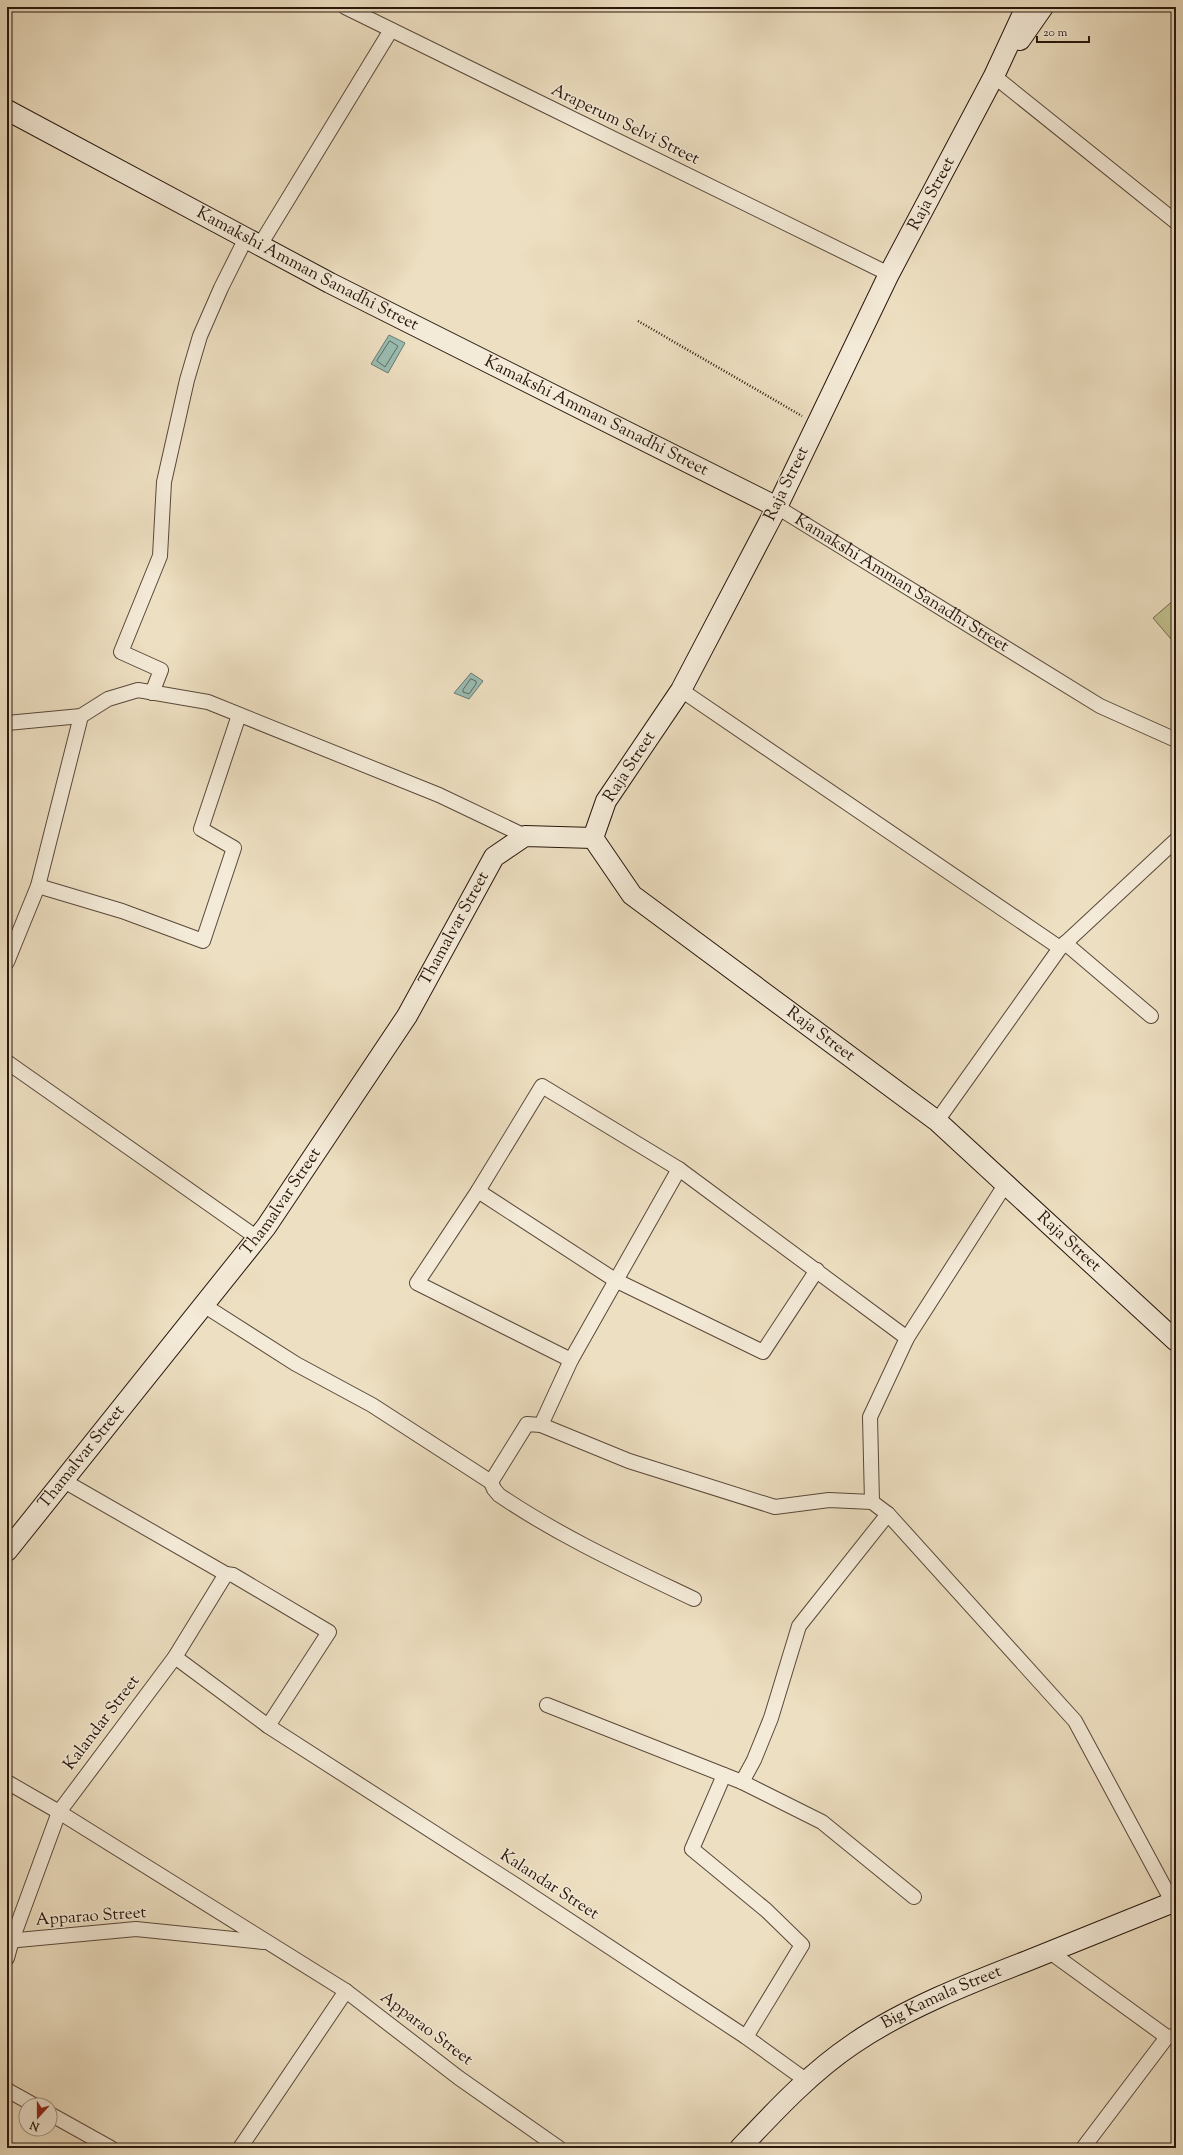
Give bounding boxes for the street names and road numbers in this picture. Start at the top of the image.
street label: Araperum Selvi Street [547,79,703,171]
street label: Raja Street [903,153,961,235]
street label: Kamakshi Amman Sanadhi Street [192,202,423,337]
street label: Kamakshi Amman Sanadhi Street [480,350,712,483]
street label: Raja Street [759,443,815,525]
street label: Kamakshi Amman Sanadhi Street [790,508,1013,659]
street label: Raja Street [598,727,662,807]
street label: Thamalvar Street [414,867,496,990]
street label: Raja Street [781,1001,860,1068]
street label: Thamalvar Street [235,1143,328,1261]
street label: Raja Street [1031,1206,1106,1278]
street label: Thamalvar Street [33,1400,131,1514]
street label: Kalandar Street [58,1670,146,1776]
street label: Kalandar Street [495,1844,603,1926]
street label: Apparao Street [35,1901,147,1933]
street label: Big Kamala Street [877,1960,1005,2036]
street label: Apparao Street [375,1986,478,2072]

